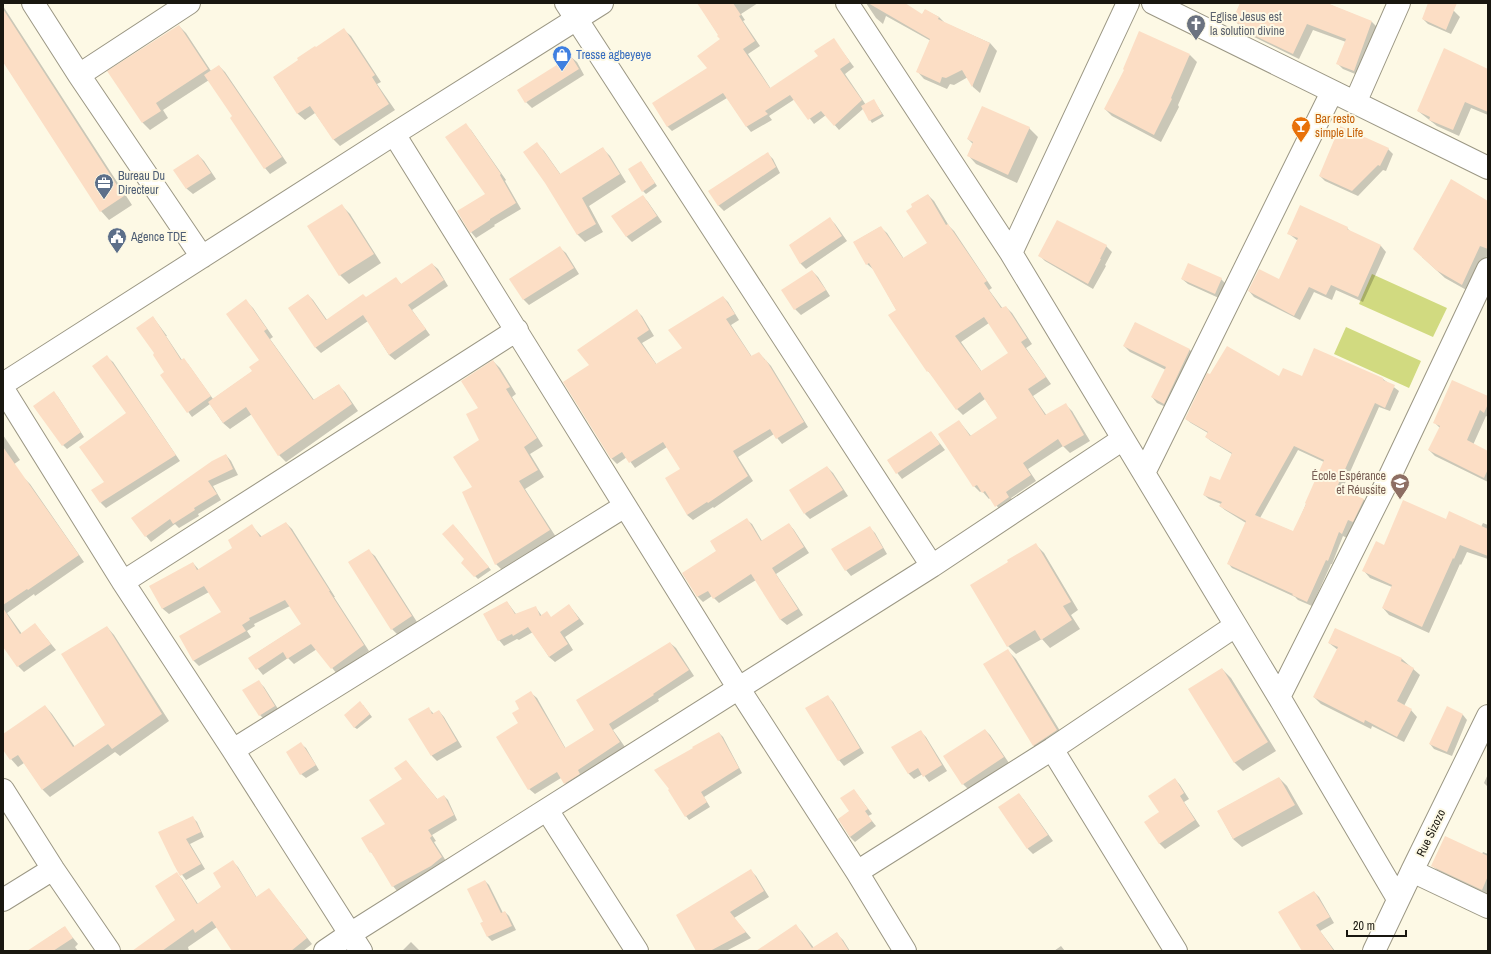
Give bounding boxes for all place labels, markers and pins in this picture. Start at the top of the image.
place label: Eglise Jesus est la solution divine [1210,9,1284,39]
church icon: Eglise Jesus est la solution divine [1185,13,1207,41]
shop icon: Tresse agbeyeye [551,44,573,72]
place label: Tresse agbeyeye [576,47,651,63]
place label: Bar resto simple Life [1315,111,1363,141]
bar icon: Bar resto simple Life [1290,115,1312,143]
place label: Bureau Du Directeur [118,168,165,198]
office icon: Bureau Du Directeur [93,172,115,200]
public building icon: Agence TDE [106,226,128,254]
place label: Agence TDE [130,229,187,245]
place label: École Espérance et Réussite [1312,468,1386,498]
school or university icon: École Espérance et Réussite [1389,472,1411,500]

